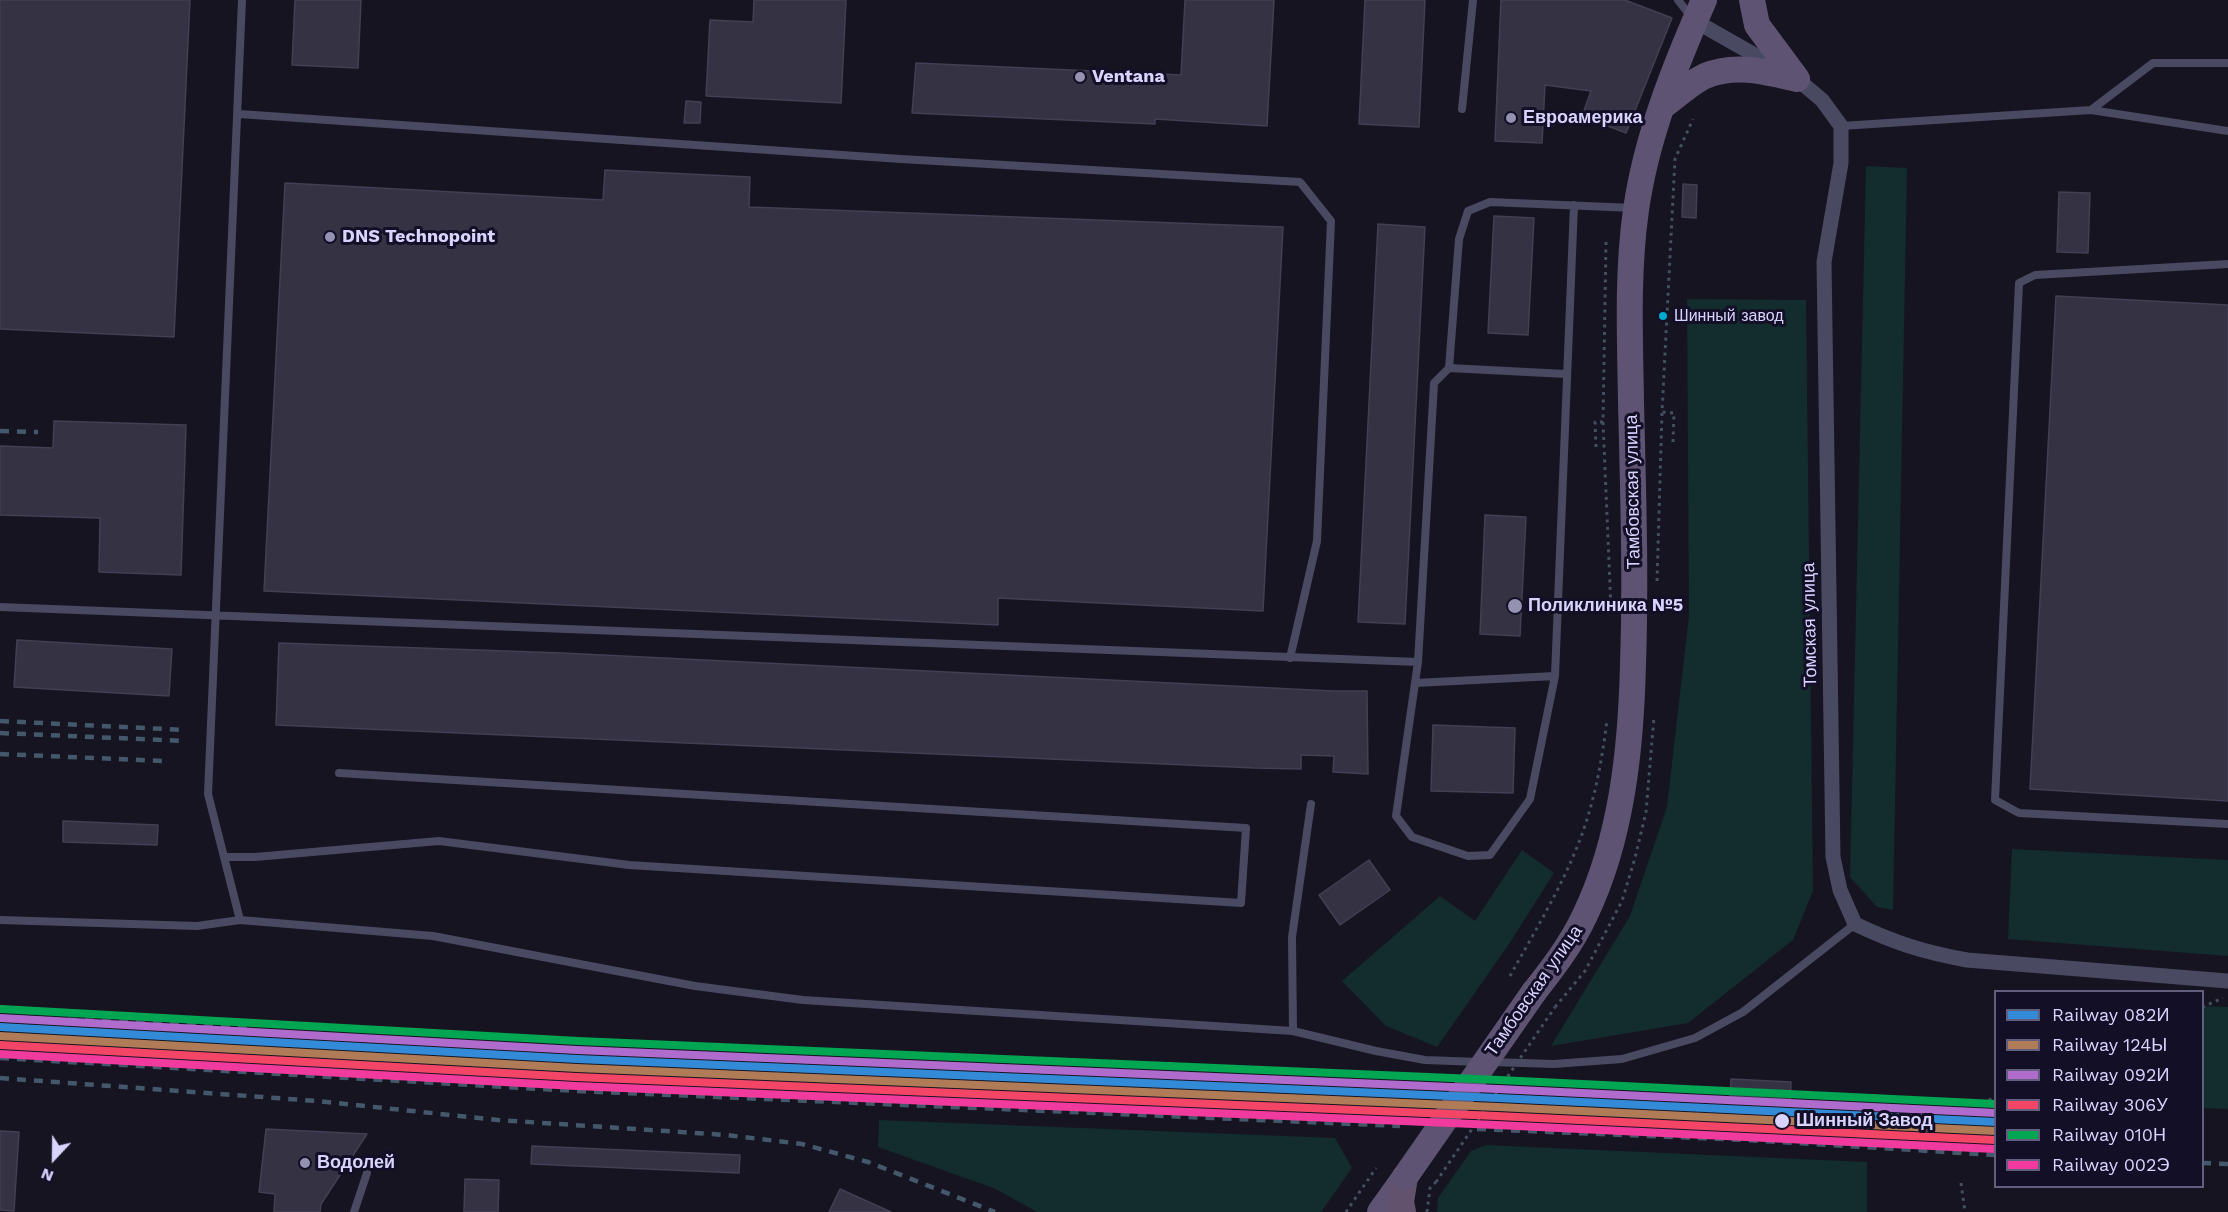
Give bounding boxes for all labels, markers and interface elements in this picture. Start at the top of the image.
place label: Ventana [1092,66,1165,88]
marker: Ventana [1073,70,1087,84]
place label: Евроамерика [1523,107,1642,129]
marker: Евроамерика [1504,111,1518,125]
place label: DNS Technopoint [342,226,495,248]
marker: DNS Technopoint [323,230,337,244]
place label: Шинный завод [1674,306,1784,326]
marker: Шинный завод [1657,310,1669,322]
street label: Тамбовская улица [1621,414,1645,570]
street label: Томская улица [1798,563,1822,687]
place label: Поликлиника №5 [1528,595,1683,617]
marker: Поликлиника №5 [1506,597,1524,615]
street label: Тамбовская улица [1481,921,1587,1061]
legend [1994,990,2204,1188]
text: Railway 082И [2052,1004,2169,1025]
text: Railway 124Ы [2052,1034,2167,1055]
text: Railway 092И [2052,1064,2169,1085]
text: Railway 306У [2052,1094,2168,1115]
place label: Шинный Завод [1796,1110,1933,1132]
marker: Шинный Завод [1773,1112,1791,1130]
text: Railway 010Н [2052,1124,2166,1145]
north arrow [24,1128,84,1188]
place label: Водолей [317,1152,395,1174]
text: Railway 002Э [2052,1154,2169,1175]
marker: Водолей [298,1156,312,1170]
text: N [38,1164,56,1186]

